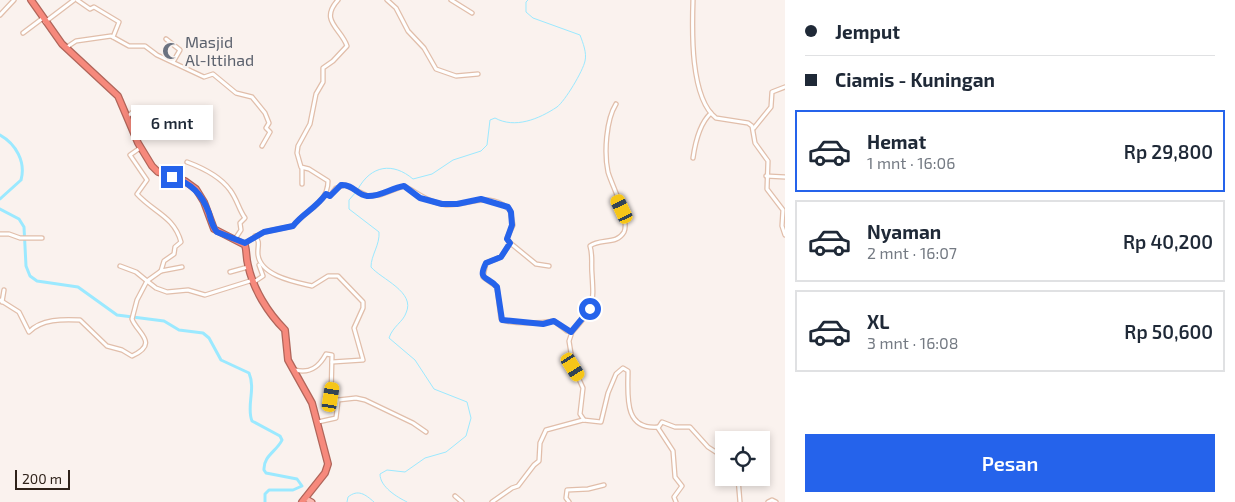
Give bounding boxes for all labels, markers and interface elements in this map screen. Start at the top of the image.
text: Jemput [835,20,900,43]
place label: Masjid Al-Ittihad [185,32,254,69]
mosque icon: Masjid Al-Ittihad [161,41,181,61]
text: Ciamis - Kuningan [835,68,995,91]
callout: 6 mnt [131,104,213,140]
text: 6 mnt [151,113,193,132]
icon: car [807,129,852,174]
text: Hemat [867,130,926,153]
text: Rp 29,800 [1124,140,1213,163]
text: 1 mnt · 16:06 [867,153,955,172]
route end [161,166,183,188]
car [608,192,635,226]
icon: car [807,219,852,264]
text: Nyaman [867,220,941,243]
text: Rp 40,200 [1123,230,1213,253]
text: 2 mnt · 16:07 [867,243,957,262]
route start [579,298,601,320]
icon: car [807,309,852,354]
text: XL [867,310,889,333]
text: Rp 50,600 [1124,320,1213,343]
text: 3 mnt · 16:08 [867,333,958,352]
car [558,350,587,384]
car [321,381,340,413]
map controls [715,431,770,486]
button: locate [715,431,770,486]
button: Pesan [805,434,1215,492]
scale bar [15,467,70,490]
text: 200 m [22,470,62,487]

